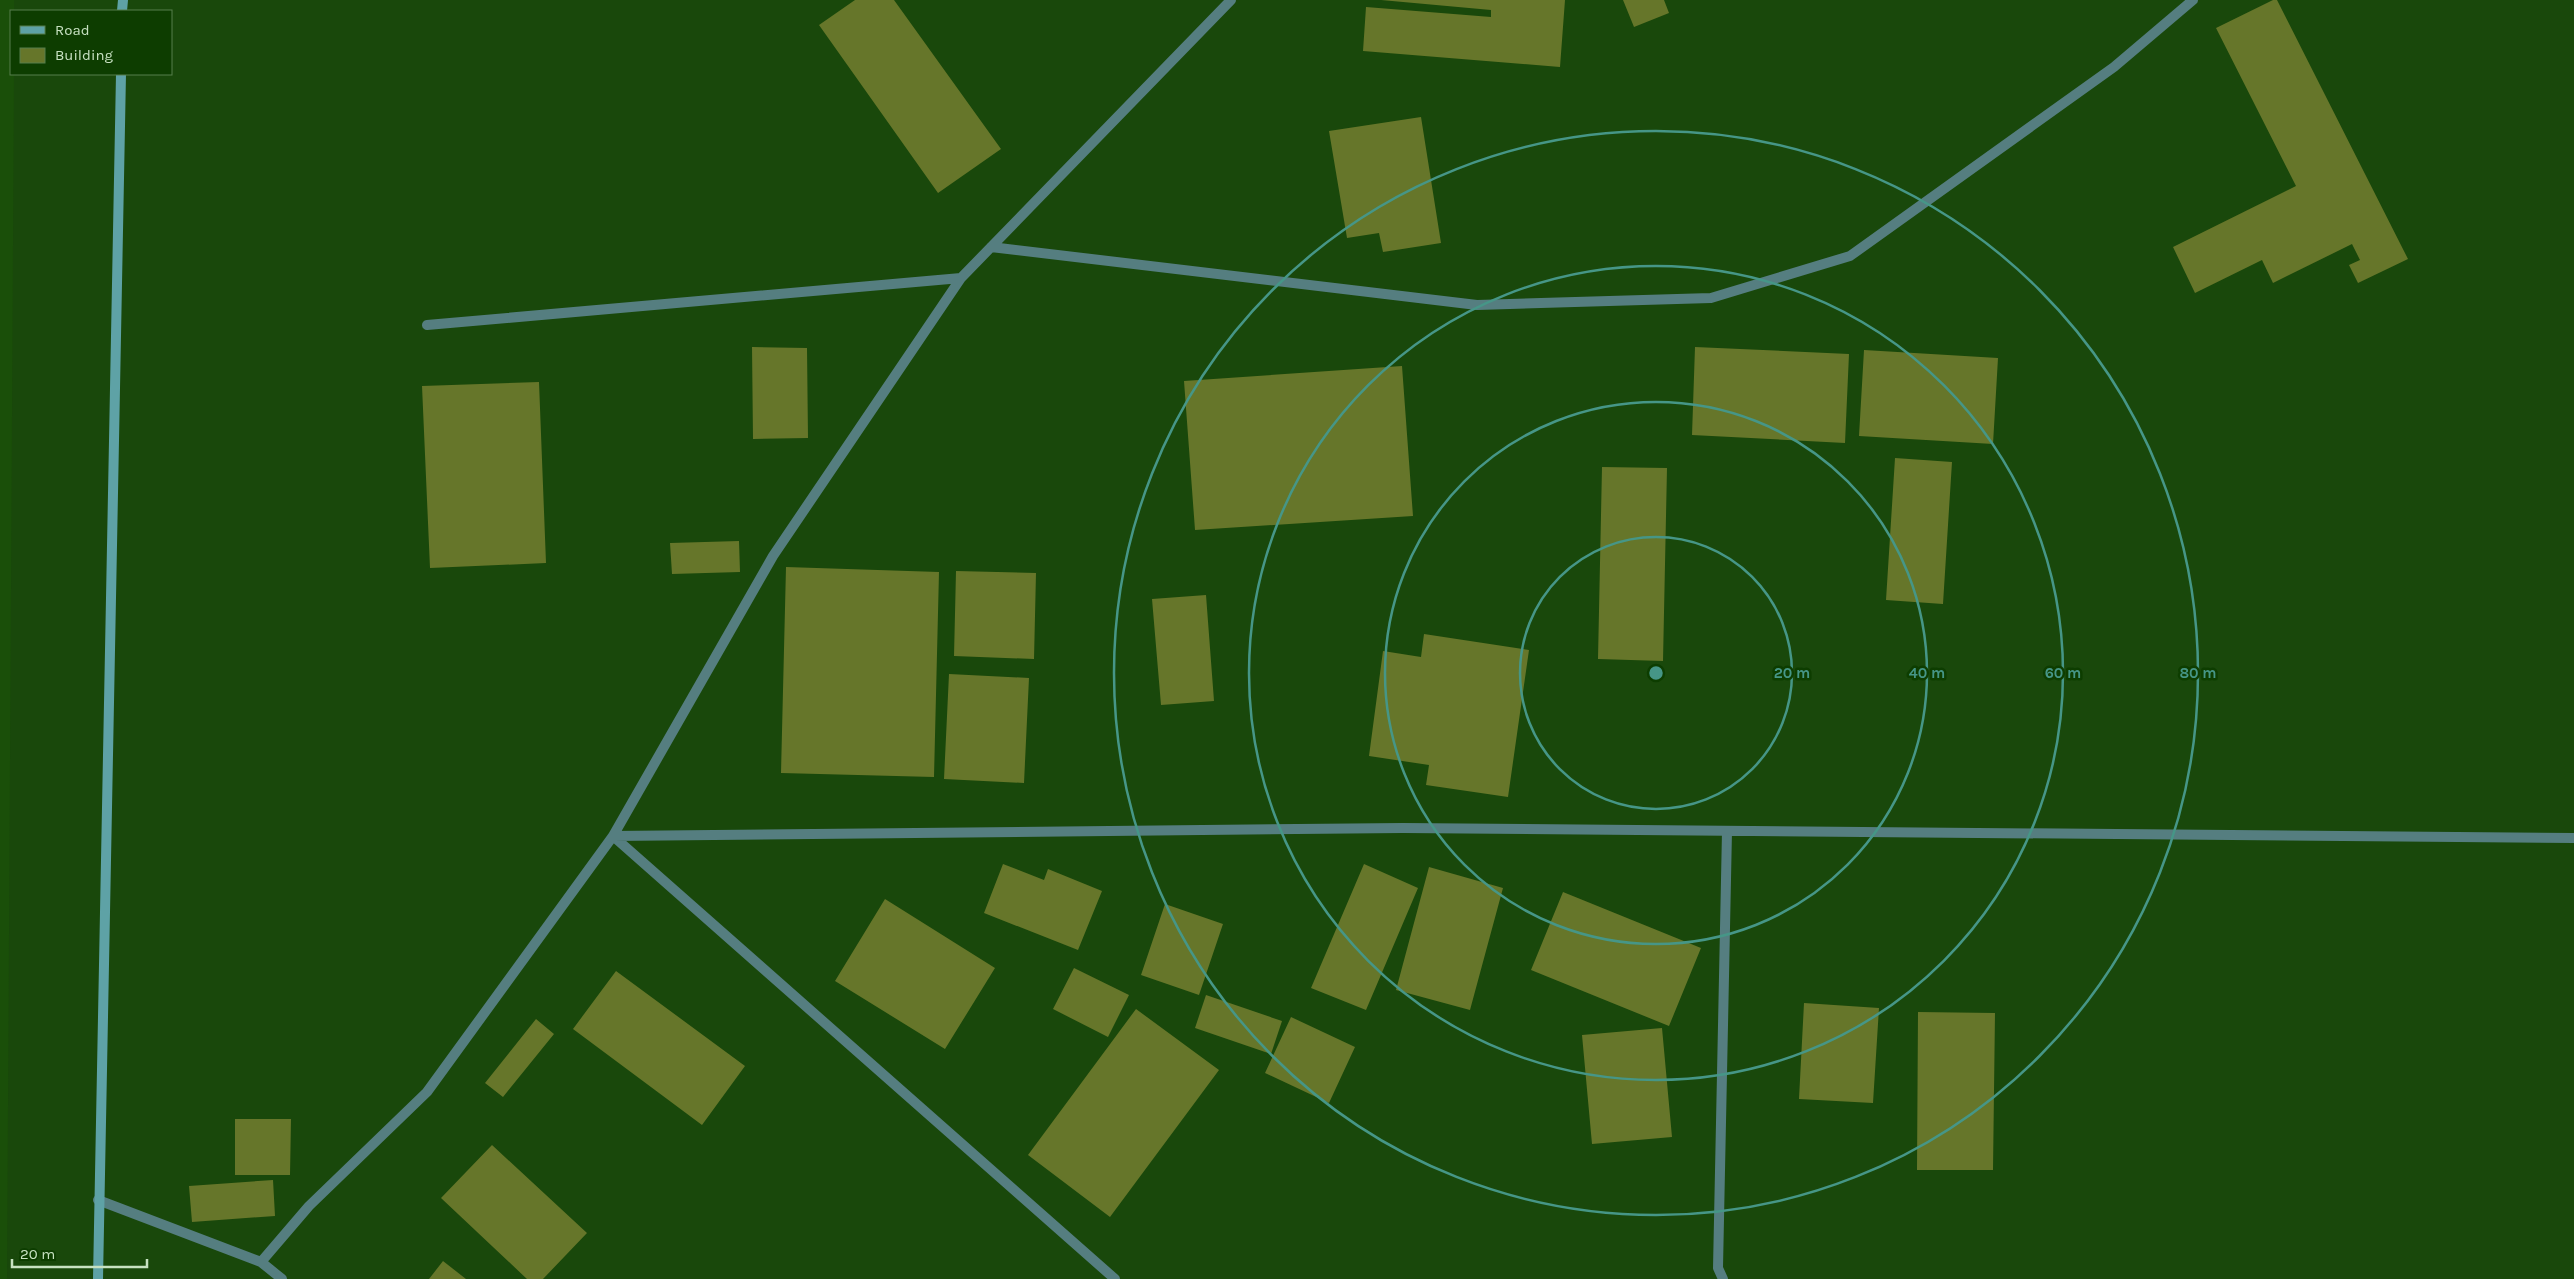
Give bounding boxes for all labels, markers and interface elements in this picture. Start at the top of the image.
legend [10,10,172,75]
text: Road [55,21,90,39]
text: Building [55,46,113,64]
centre of rings [1647,664,1665,682]
text: 20 m [1774,664,1810,682]
text: 40 m [1909,664,1945,682]
text: 60 m [2045,664,2081,682]
text: 80 m [2179,664,2217,682]
scale bar [12,1236,148,1268]
text: 20 m [20,1245,55,1263]

